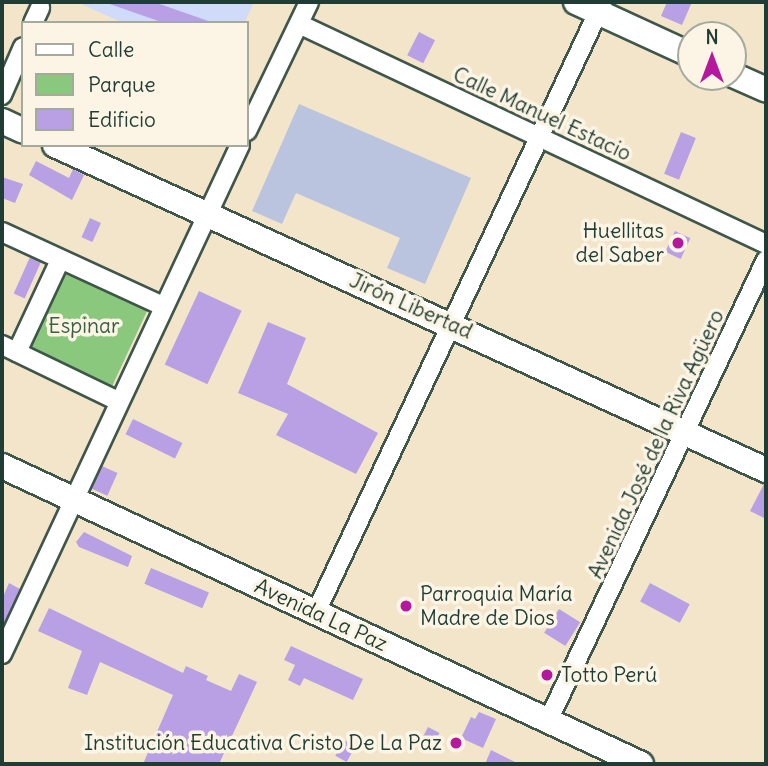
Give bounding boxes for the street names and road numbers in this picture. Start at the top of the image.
street label: Calle Manuel Estacio [449,62,635,166]
street label: Jirón Libertad [346,268,476,344]
street label: Avenida José de la Riva Agüero [583,306,729,582]
street label: Avenida La Paz [251,573,391,657]

